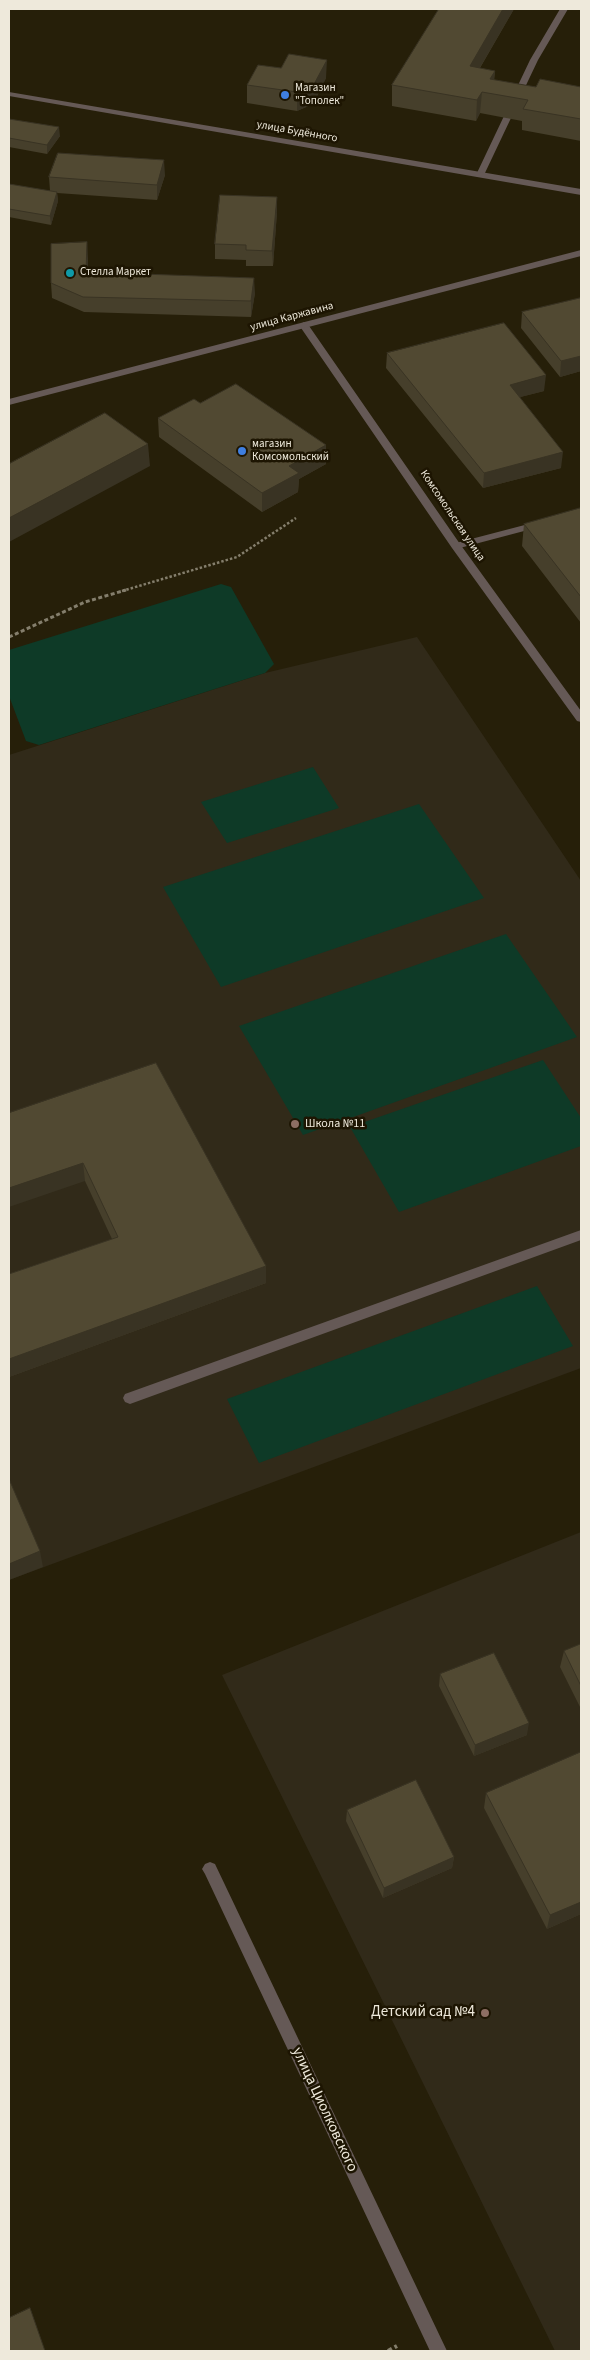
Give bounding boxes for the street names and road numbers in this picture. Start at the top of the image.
street label: улица Будённого [255,118,339,146]
street label: улица Каржавина [249,300,335,334]
street label: Комсомольская улица [417,468,487,564]
street label: улица Циолковского [287,2045,361,2175]

